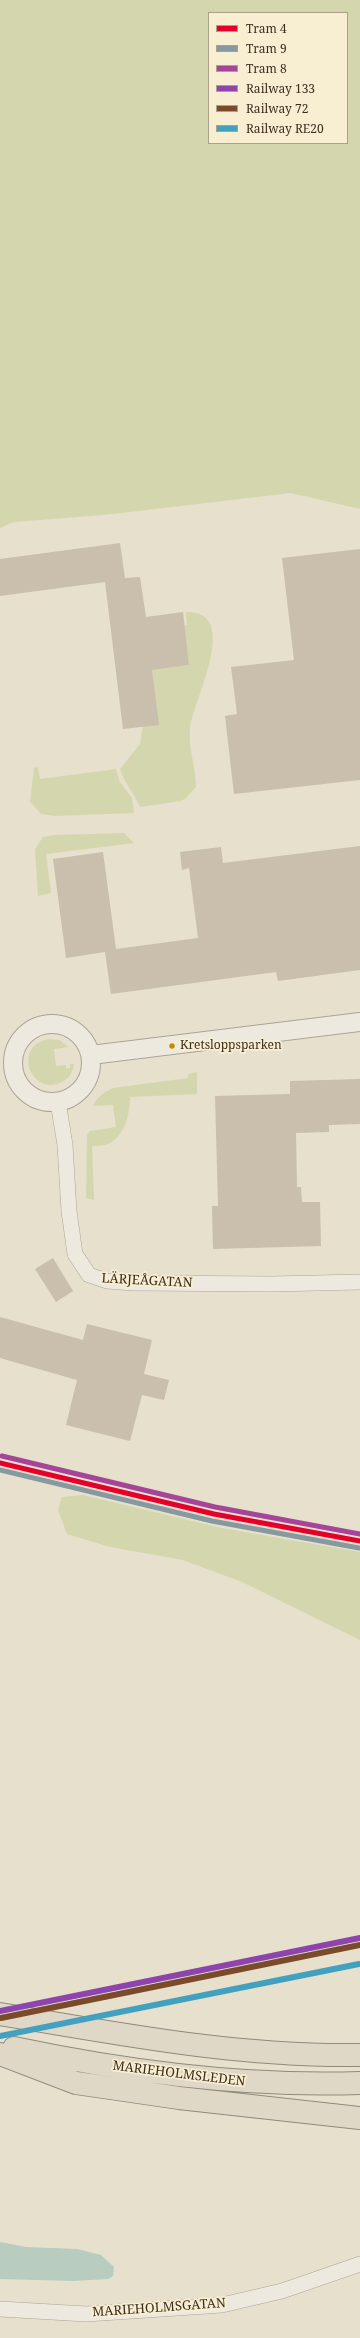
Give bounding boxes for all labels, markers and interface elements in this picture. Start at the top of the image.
legend [208,12,348,144]
text: Tram 4 [246,20,287,37]
text: Tram 9 [246,40,287,57]
text: Tram 8 [246,60,287,77]
text: Railway 133 [246,80,315,97]
text: Railway 72 [246,100,308,117]
text: Railway RE20 [246,120,324,137]
place label: Kretsloppsparken [180,1039,282,1053]
marker: Kretsloppsparken [167,1041,177,1051]
street label: LÄRJEÅGATAN [101,1271,193,1291]
street label: MARIEHOLMSLEDEN [112,2058,246,2090]
street label: MARIEHOLMSGATAN [92,2296,226,2320]

